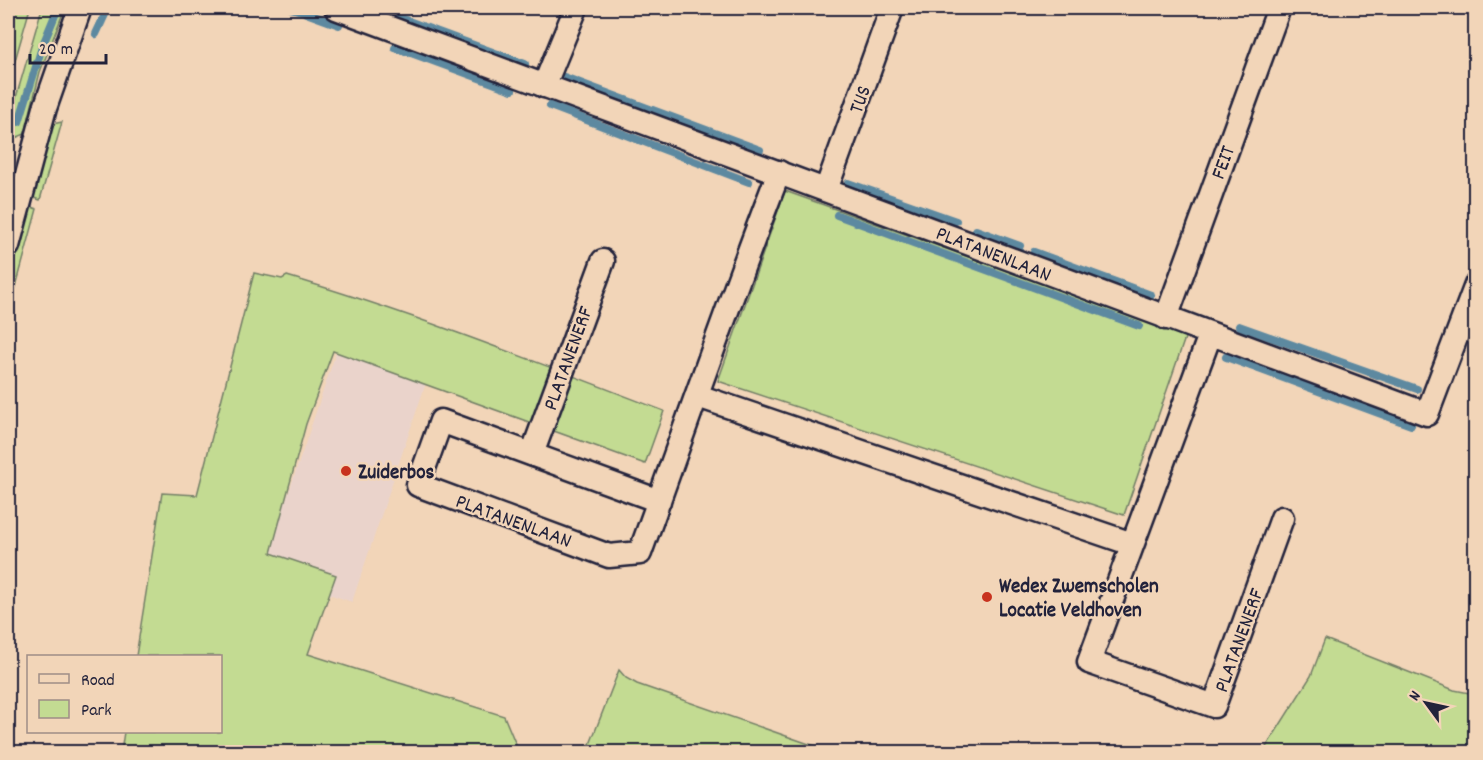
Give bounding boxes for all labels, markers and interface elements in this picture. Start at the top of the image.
scale bar [30,27,106,65]
text: 20 m [39,38,73,63]
street label: TUS [843,82,881,118]
street label: FEIT [1205,141,1245,184]
street label: PLATANENLAAN [931,220,1055,292]
street label: PLATANENERF [537,302,603,415]
place label: Zuiderbos [358,459,434,489]
marker: Zuiderbos [339,464,353,478]
street label: PLATANENLAAN [451,488,575,558]
place label: Wedex Zwemscholen Locatie Veldhoven [999,573,1159,627]
street label: PLATANENERF [1208,584,1274,697]
marker: Wedex Zwemscholen Locatie Veldhoven [980,590,994,604]
legend [27,655,222,733]
text: Road [81,669,115,694]
north arrow [1396,673,1456,733]
text: N [1404,687,1427,706]
text: Park [81,699,112,724]

